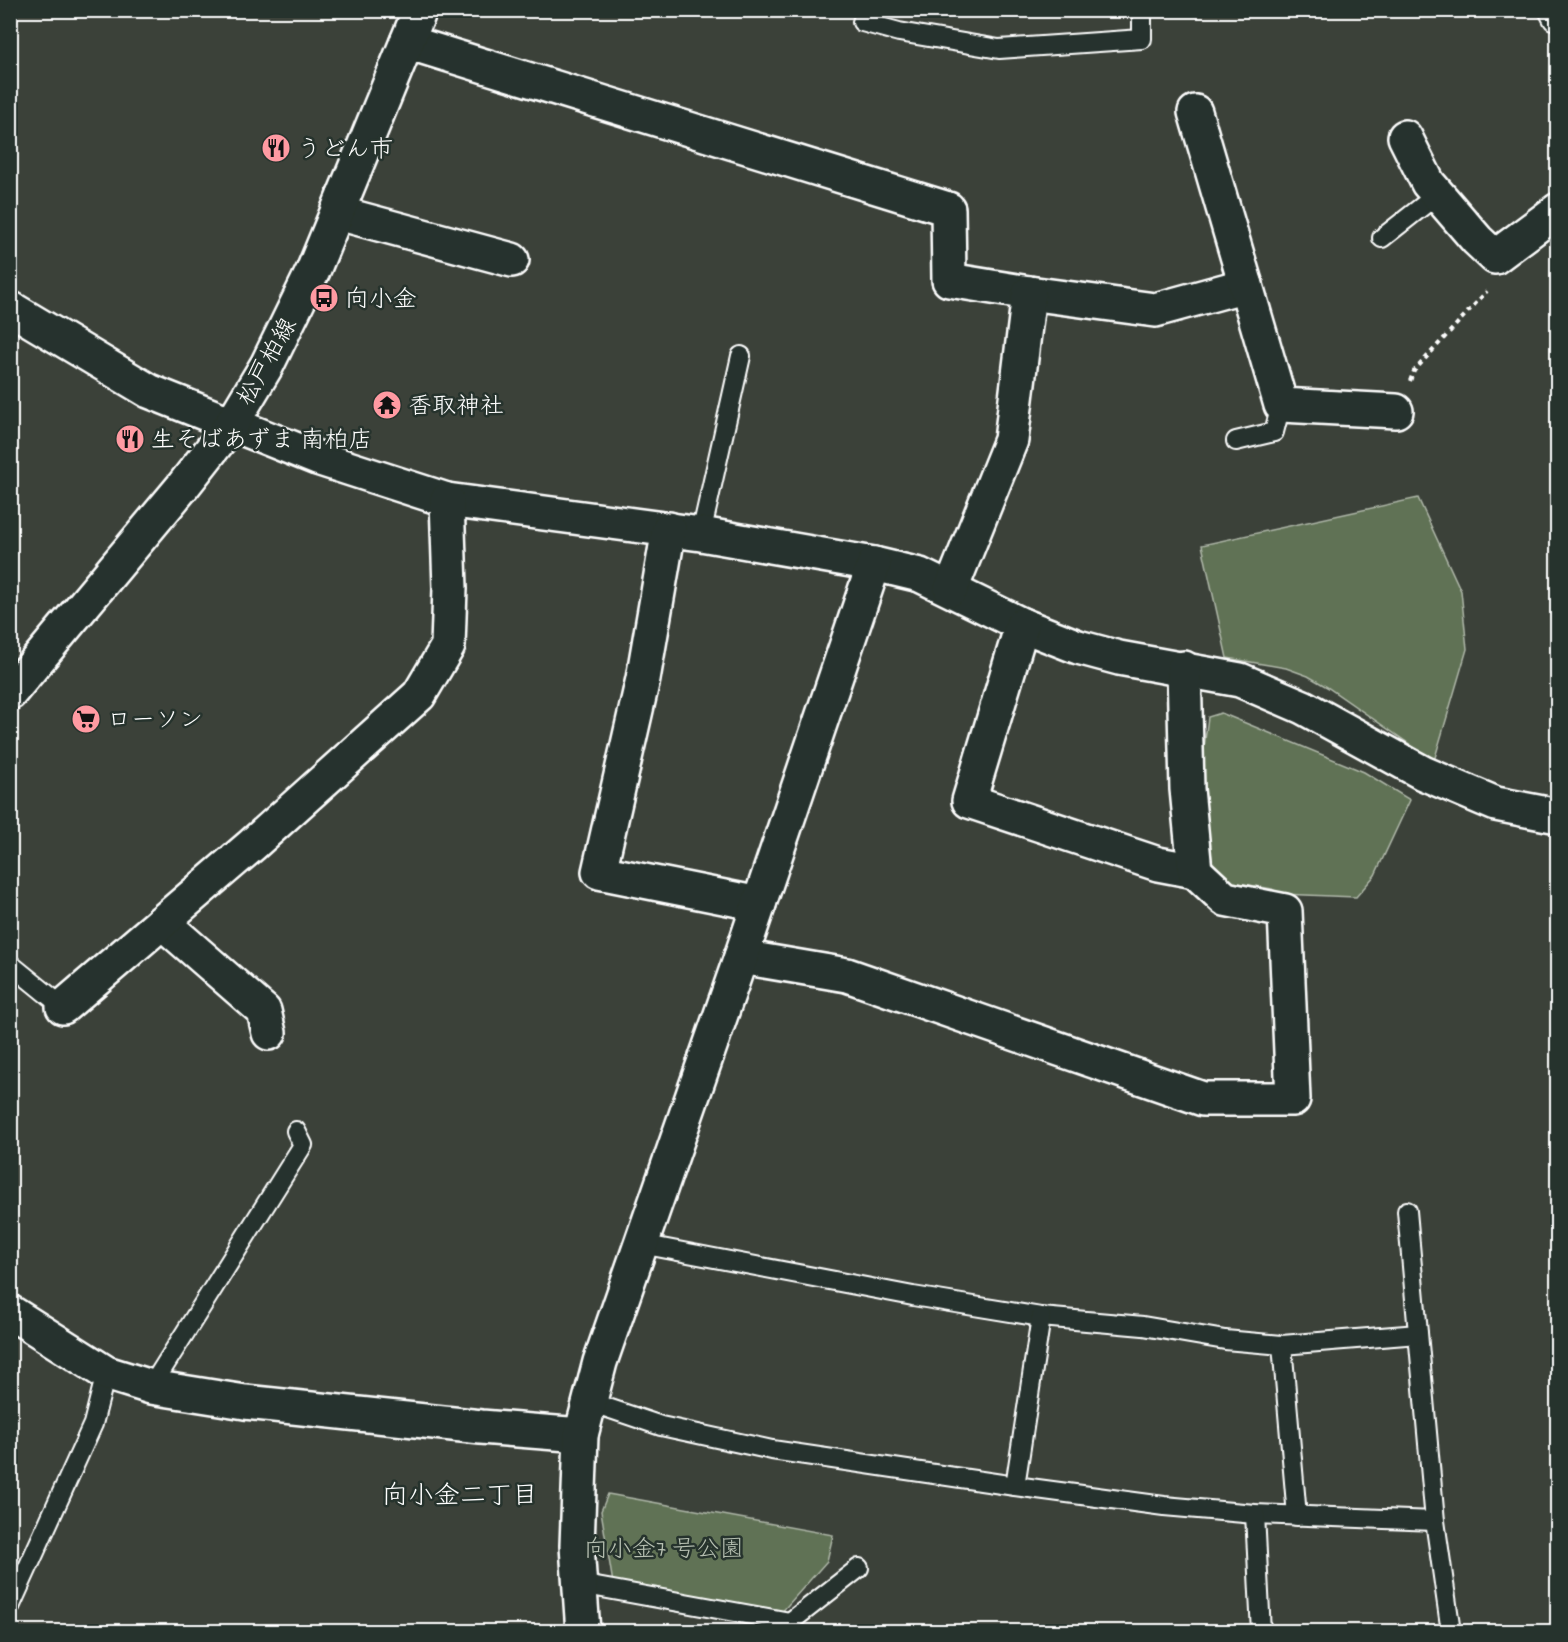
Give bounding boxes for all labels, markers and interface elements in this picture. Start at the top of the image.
restaurant icon: うどん市 [260,132,292,164]
place label: うどん市 [297,133,393,168]
bus stop icon: 向小金 [308,282,340,314]
place label: 向小金 [345,283,417,318]
street label: 松戸柏線 [230,312,307,413]
temple icon: 香取神社 [371,389,403,421]
place label: 香取神社 [408,390,504,425]
restaurant icon: 生そばあずま 南柏店 [114,423,146,455]
place label: 生そばあずま 南柏店 [151,424,373,459]
supermarket icon: ローソン [70,703,102,735]
place label: ローソン [107,704,203,739]
district label: 向小金二丁目 [382,1478,538,1516]
park label: 向小金7 号公園 [584,1533,744,1568]

